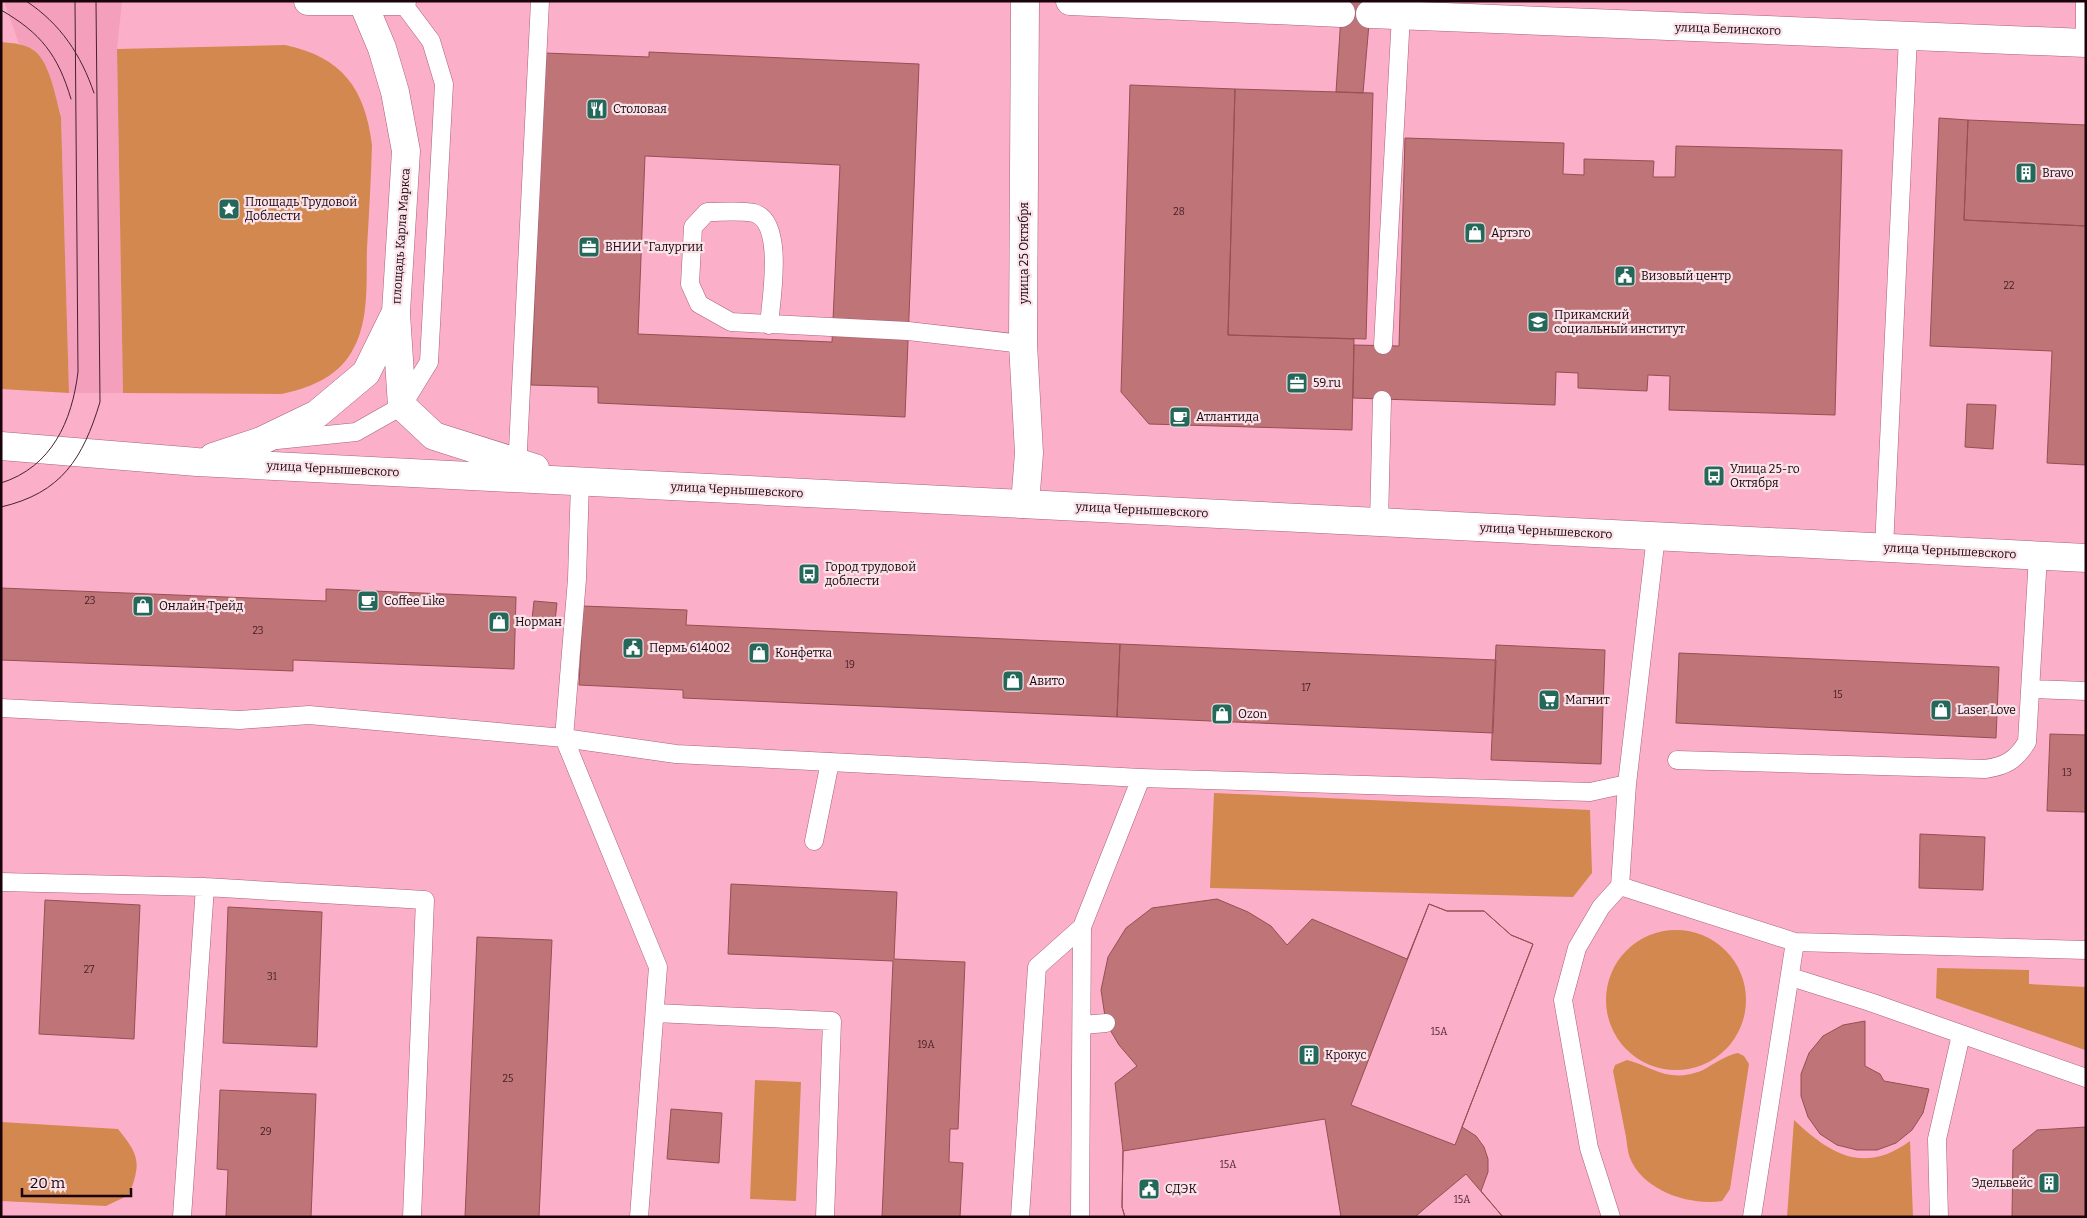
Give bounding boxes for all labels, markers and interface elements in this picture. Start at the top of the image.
street label: улица Белинского [1674,20,1781,38]
restaurant icon: Столовая [585,97,609,121]
place label: Столовая [613,102,667,116]
building icon: Bravo [2014,161,2038,185]
place label: Bravo [2042,166,2074,180]
street label: площадь Карла Маркса [389,167,413,304]
place label: Площадь Трудовой Доблести [245,195,357,223]
place icon: Площадь Трудовой Доблести [217,197,241,221]
street label: улица 25 Октября [1017,202,1031,305]
house number: 28 [1173,206,1185,218]
shop icon: Артэго [1463,221,1487,245]
place label: Артэго [1491,226,1531,240]
office icon: ВНИИ "Галургии [577,235,601,259]
place label: ВНИИ "Галургии [605,240,703,254]
public building icon: Визовый центр [1613,264,1637,288]
place label: Визовый центр [1641,269,1731,283]
house number: 22 [2004,280,2014,292]
place label: Прикамский социальный институт [1554,308,1685,336]
school or university icon: Прикамский социальный институт [1526,310,1550,334]
office icon: 59.ru [1285,371,1309,395]
place label: 59.ru [1313,376,1341,390]
cafe icon: Атлантида [1168,405,1192,429]
place label: Атлантида [1196,410,1259,424]
street label: улица Чернышевского [265,458,400,479]
place label: Улица 25-го Октября [1730,462,1800,490]
bus stop icon: Улица 25-го Октября [1702,464,1726,488]
street label: улица Чернышевского [669,479,804,500]
street label: улица Чернышевского [1074,499,1209,520]
street label: улица Чернышевского [1478,520,1613,541]
street label: улица Чернышевского [1882,540,2017,561]
place label: Город трудовой доблести [825,560,916,588]
bus stop icon: Город трудовой доблести [797,562,821,586]
cafe icon: Coffee Like [356,589,380,613]
shop icon: Онлайн Трейд [131,594,155,618]
place label: Coffee Like [384,594,445,608]
house number: 23 [84,595,96,607]
place label: Онлайн Трейд [159,599,243,613]
shop icon: Норман [487,610,511,634]
place label: Норман [515,615,562,629]
house number: 23 [252,625,264,637]
public building icon: Пермь 614002 [621,636,645,660]
place label: Пермь 614002 [649,641,730,655]
shop icon: Конфетка [747,641,771,665]
place label: Конфетка [775,646,832,660]
house number: 19 [845,659,855,671]
shop icon: Авито [1001,669,1025,693]
place label: Авито [1029,674,1065,688]
house number: 17 [1302,682,1310,694]
supermarket icon: Магнит [1537,688,1561,712]
house number: 15 [1833,689,1843,701]
place label: Магнит [1565,693,1610,707]
shop icon: Laser Love [1929,698,1953,722]
shop icon: Ozon [1210,702,1234,726]
place label: Laser Love [1957,703,2016,717]
place label: Ozon [1238,707,1268,721]
house number: 13 [2062,767,2072,779]
house number: 27 [84,964,94,976]
house number: 31 [267,971,277,983]
house number: 15А [1431,1026,1448,1038]
house number: 19А [917,1039,935,1051]
building icon: Крокус [1297,1043,1321,1067]
place label: Крокус [1325,1048,1367,1062]
house number: 25 [503,1073,513,1085]
house number: 29 [260,1126,272,1138]
house number: 15А [1220,1159,1237,1171]
scale bar [22,1166,131,1198]
building icon: Эдельвейс [2037,1171,2061,1195]
text: 20 m [30,1174,66,1192]
place label: Эдельвейс [1971,1176,2033,1190]
public building icon: СДЭК [1137,1177,1161,1201]
place label: СДЭК [1165,1182,1197,1196]
house number: 15А [1454,1194,1471,1206]

